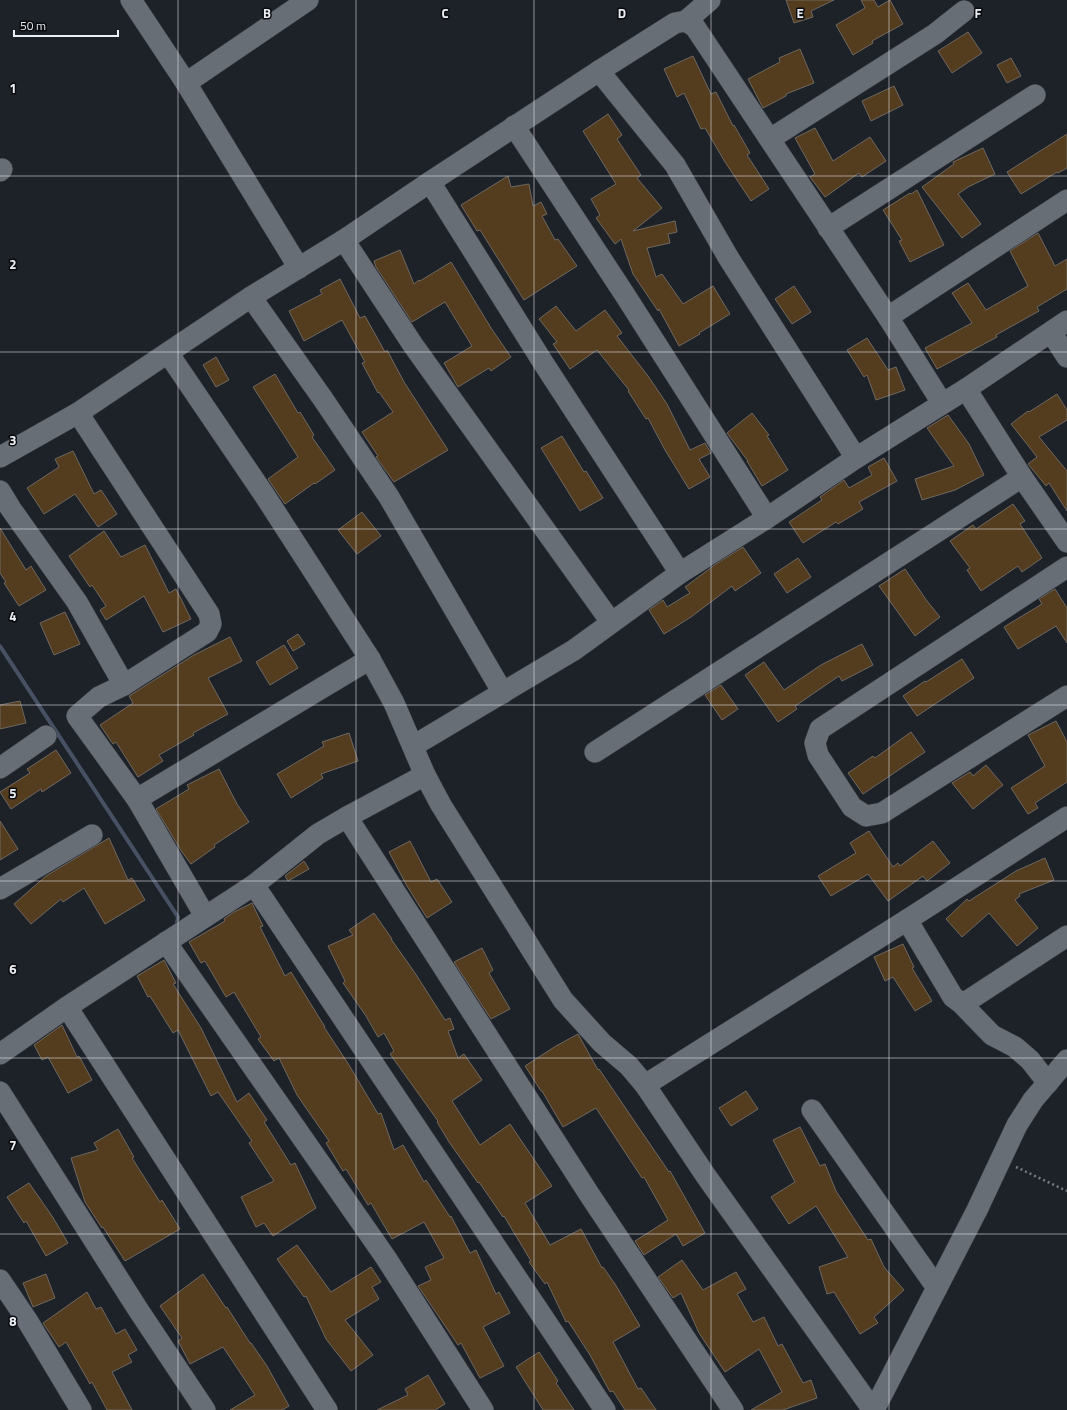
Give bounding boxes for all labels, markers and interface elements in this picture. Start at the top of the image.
text: B [263,3,271,23]
text: C [441,3,449,23]
text: D [618,3,626,23]
text: E [796,3,804,23]
text: F [975,3,982,23]
scale bar [14,12,118,38]
text: 50 m [20,16,46,35]
text: 1 [9,78,17,98]
text: 2 [9,254,17,274]
text: 3 [9,430,17,450]
text: 4 [9,606,17,626]
text: 5 [9,783,17,803]
text: 6 [9,959,17,979]
text: 7 [9,1135,17,1155]
text: 8 [9,1311,17,1331]

